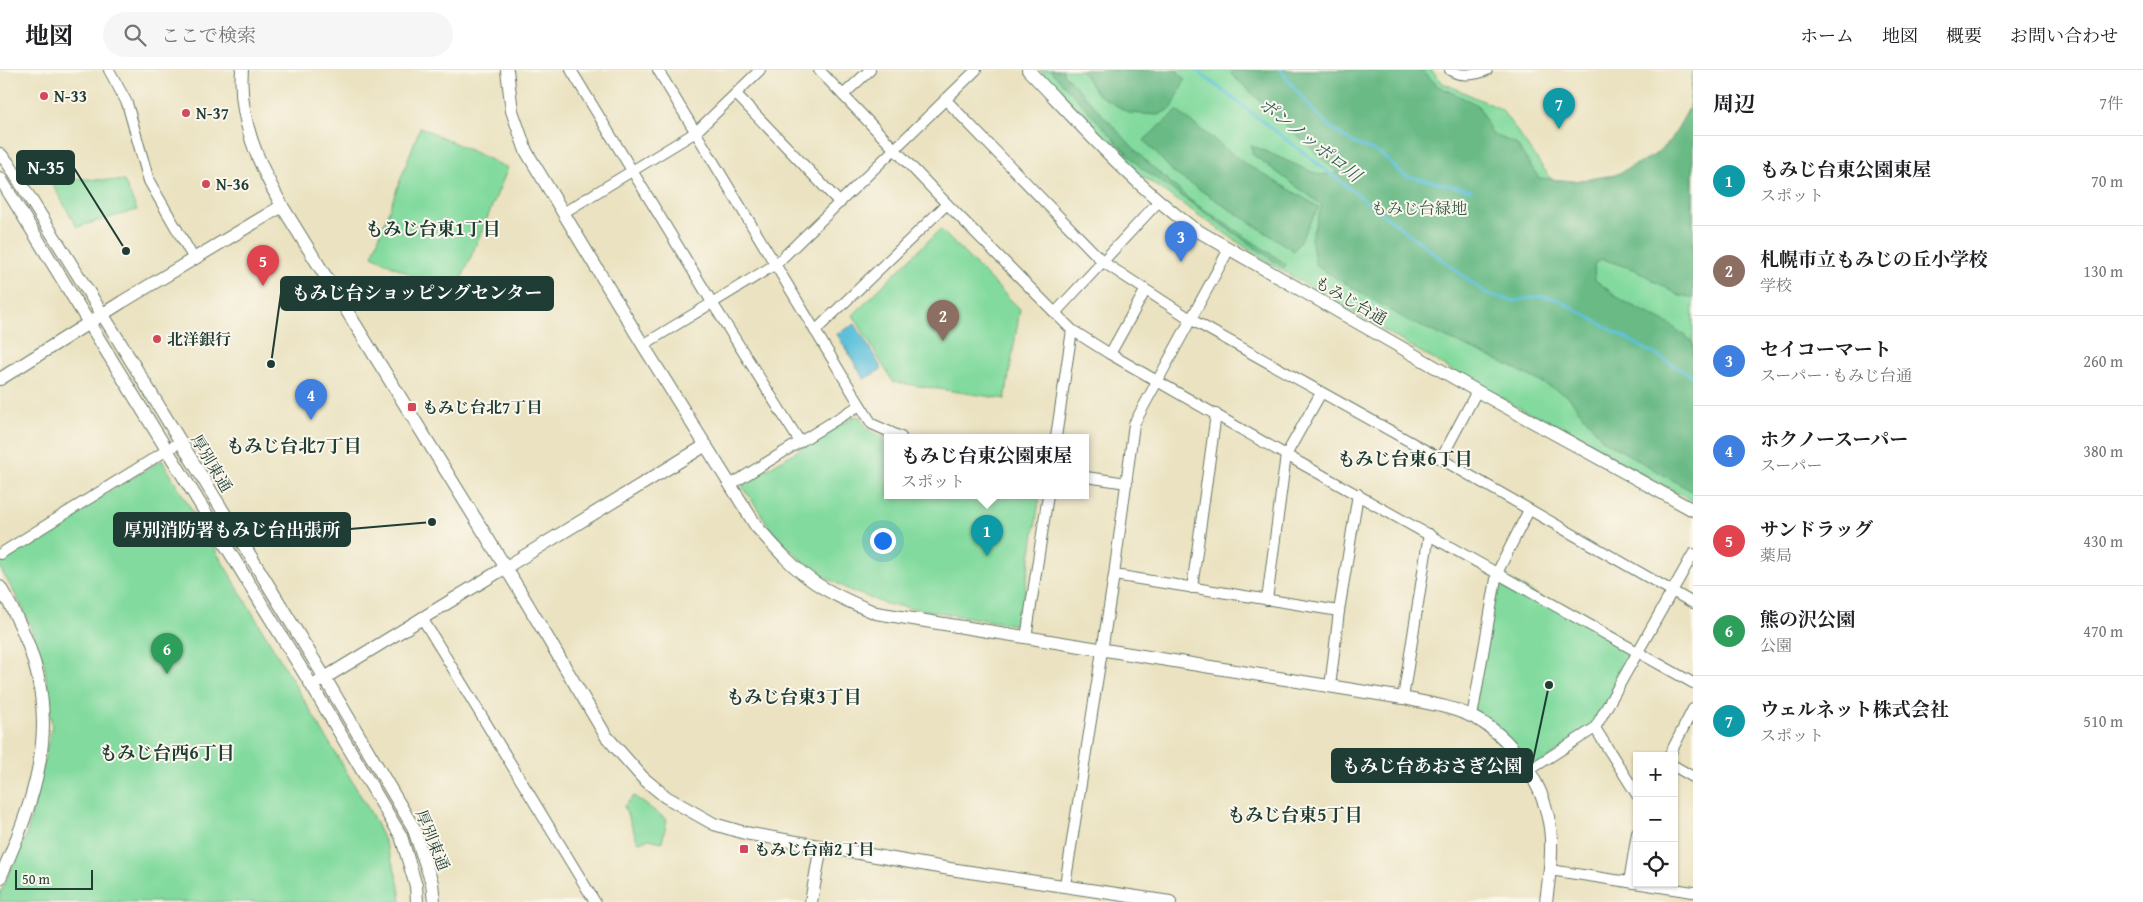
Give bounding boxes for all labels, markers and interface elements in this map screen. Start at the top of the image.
search box [103,12,453,57]
text: 地図 [25,18,73,53]
icon: search [121,21,149,49]
text: ここで検索 [161,21,256,49]
text: ホーム [1800,22,1854,49]
text: 地図 [1882,22,1918,49]
text: 概要 [1946,22,1982,49]
text: お問い合わせ [2010,22,2118,49]
place label: N-33 [54,84,87,108]
pin: 7 [1543,88,1575,129]
text: 周辺 [1713,88,1755,119]
marker: N-33 [38,90,50,102]
water label: ポンノッポロ川 [1253,91,1369,190]
text: 7件 [2099,91,2123,115]
place label: N-37 [196,101,229,125]
marker: N-37 [180,107,192,119]
callout: N-35 [17,151,74,184]
text: N-35 [27,154,65,181]
text: もみじ台東公園東屋 [1760,155,1931,183]
text: 1 [1725,169,1733,193]
text: 70 m [2091,169,2123,193]
place label: N-36 [216,172,249,196]
marker: N-36 [200,178,212,190]
text: スポット [1760,183,1824,207]
park label: もみじ台緑地 [1371,196,1467,220]
district label: もみじ台東1丁目 [365,215,501,242]
pin: 3 [1165,221,1197,262]
pin: 5 [247,245,279,286]
text: 札幌市立もみじの丘小学校 [1760,245,1988,273]
text: 2 [1725,259,1733,283]
text: 130 m [2083,259,2123,283]
street label: もみじ台通 [1310,270,1392,330]
text: 学校 [1760,273,1792,297]
callout: もみじ台ショッピングセンター [281,277,553,310]
text: もみじ台ショッピングセンター [292,279,542,306]
pin: 2 [927,300,959,341]
place label: 北洋銀行 [167,327,231,351]
marker: 北洋銀行 [151,333,163,345]
text: セイコーマート [1760,335,1892,363]
text: 3 [1725,349,1733,373]
text: 260 m [2083,349,2123,373]
text: スーパー · もみじ台通 [1760,363,1912,387]
pin: 4 [295,379,327,420]
place label: もみじ台北7丁目 [422,395,542,419]
marker: もみじ台北7丁目 [406,401,418,413]
text: ホクノースーパー [1760,425,1908,453]
street label: 厚別東通 [185,429,239,497]
district label: もみじ台北7丁目 [226,432,362,459]
popup [884,434,1089,499]
text: 4 [1725,439,1733,463]
text: 380 m [2083,439,2123,463]
text: もみじ台東公園東屋 [901,441,1072,469]
district label: もみじ台東6丁目 [1337,445,1473,472]
text: スーパー [1760,453,1822,477]
text: スポット [901,469,965,493]
callout: 厚別消防署もみじ台出張所 [114,513,350,546]
pin: 1 [971,515,1003,556]
text: サンドラッグ [1760,515,1873,543]
text: 厚別消防署もみじ台出張所 [124,516,340,543]
your location [870,528,896,554]
text: 5 [1725,529,1733,553]
text: 430 m [2083,529,2123,553]
text: 薬局 [1760,543,1792,567]
text: 熊の沢公園 [1760,605,1855,633]
text: 6 [1725,619,1733,643]
text: 470 m [2083,619,2123,643]
pin: 6 [151,633,183,674]
text: 公園 [1760,633,1792,657]
district label: もみじ台東3丁目 [726,683,862,710]
text: ウェルネット株式会社 [1760,695,1949,723]
text: 7 [1725,709,1733,733]
text: 510 m [2083,709,2123,733]
text: スポット [1760,723,1824,747]
district label: もみじ台西6丁目 [99,739,235,766]
callout: もみじ台あおさぎ公園 [1332,749,1532,782]
text: もみじ台あおさぎ公園 [1342,752,1522,779]
map controls [1633,752,1678,887]
button: + [1633,752,1678,797]
button: − [1633,797,1678,842]
district label: もみじ台東5丁目 [1227,801,1363,828]
street label: 厚別東通 [410,806,456,874]
place label: もみじ台南2丁目 [754,837,874,861]
button: locate [1633,842,1678,887]
marker: もみじ台南2丁目 [738,843,750,855]
scale bar [15,867,92,890]
text: 50 m [22,869,50,889]

